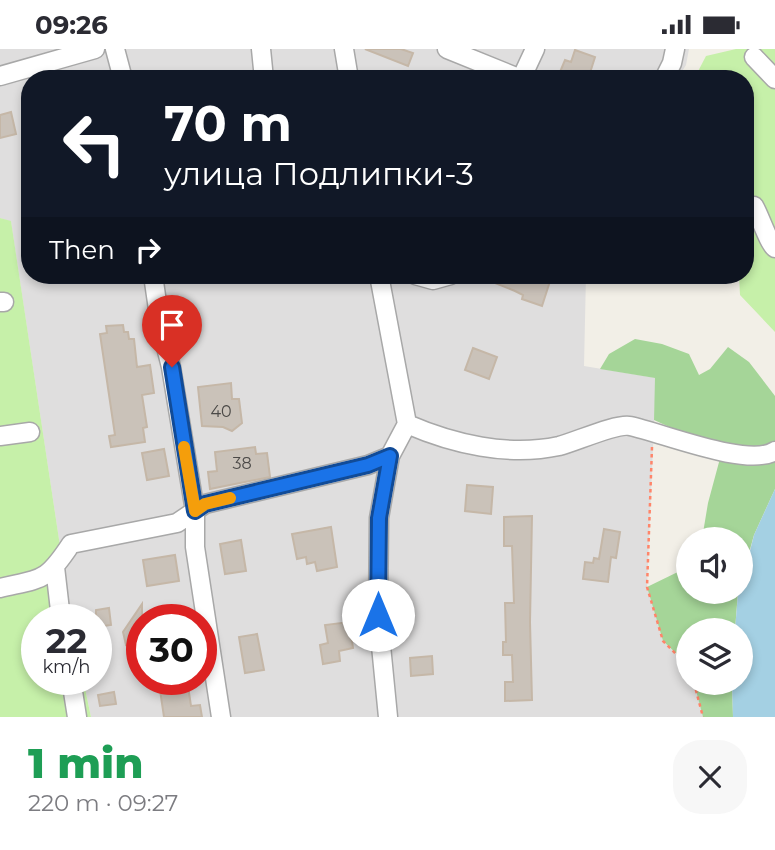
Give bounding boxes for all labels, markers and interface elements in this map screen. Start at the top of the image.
text: 09:26 [35,9,108,41]
text: 70 m [164,94,292,153]
icon: left [49,98,140,189]
text: улица Подлипки-3 [164,154,474,193]
icon: right [129,231,167,269]
text: Then [49,234,115,266]
pin [142,295,202,367]
icon: arrive [153,306,191,344]
house number: 40 [210,402,232,421]
house number: 38 [232,454,252,473]
map controls [676,527,753,695]
button: sound [676,527,753,604]
position arrow [341,578,415,652]
speed limit sign: 30 [126,604,217,695]
button: layers [676,618,753,695]
text: 22 [46,619,87,662]
text: km/h [42,656,91,678]
text: 1 min [28,737,144,789]
button: close [673,740,747,814]
text: 220 m · 09:27 [28,789,178,817]

